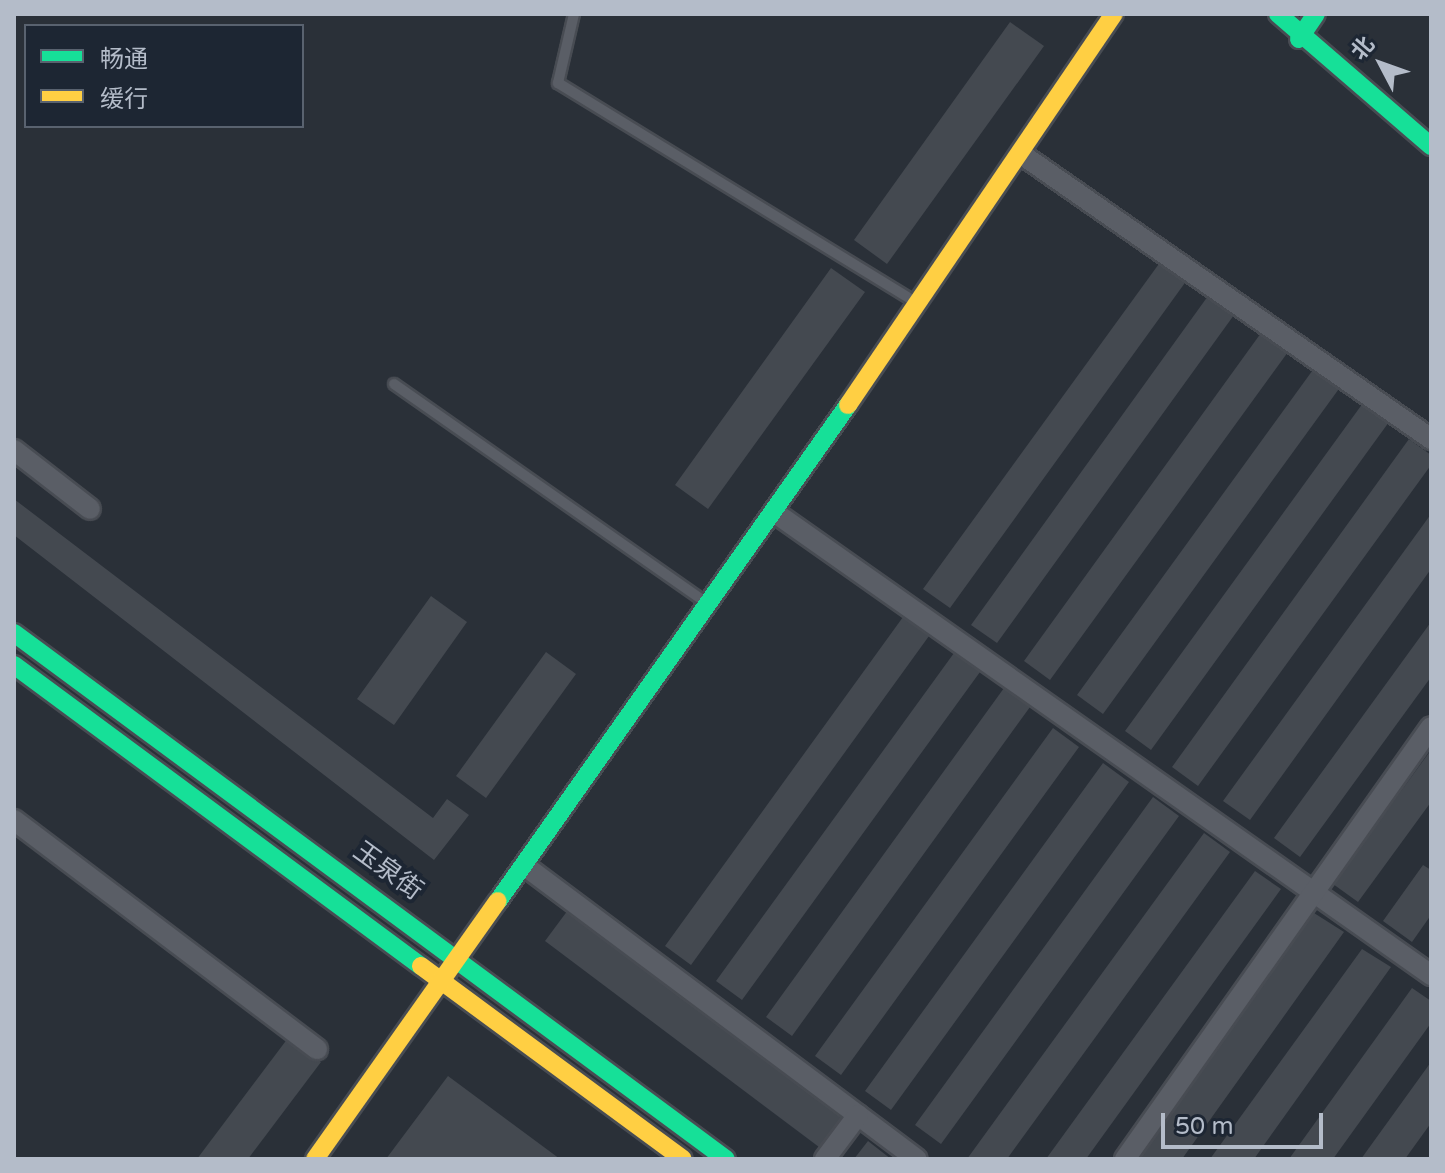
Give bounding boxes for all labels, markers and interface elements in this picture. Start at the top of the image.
legend [24,24,304,128]
north arrow [1341,24,1421,104]
text: 北 [1346,31,1380,65]
text: 畅通 [100,45,148,74]
text: 缓行 [100,85,148,114]
street label: 玉泉街 [347,835,429,907]
scale bar [1165,1097,1327,1147]
text: 50 m [1175,1112,1233,1141]

